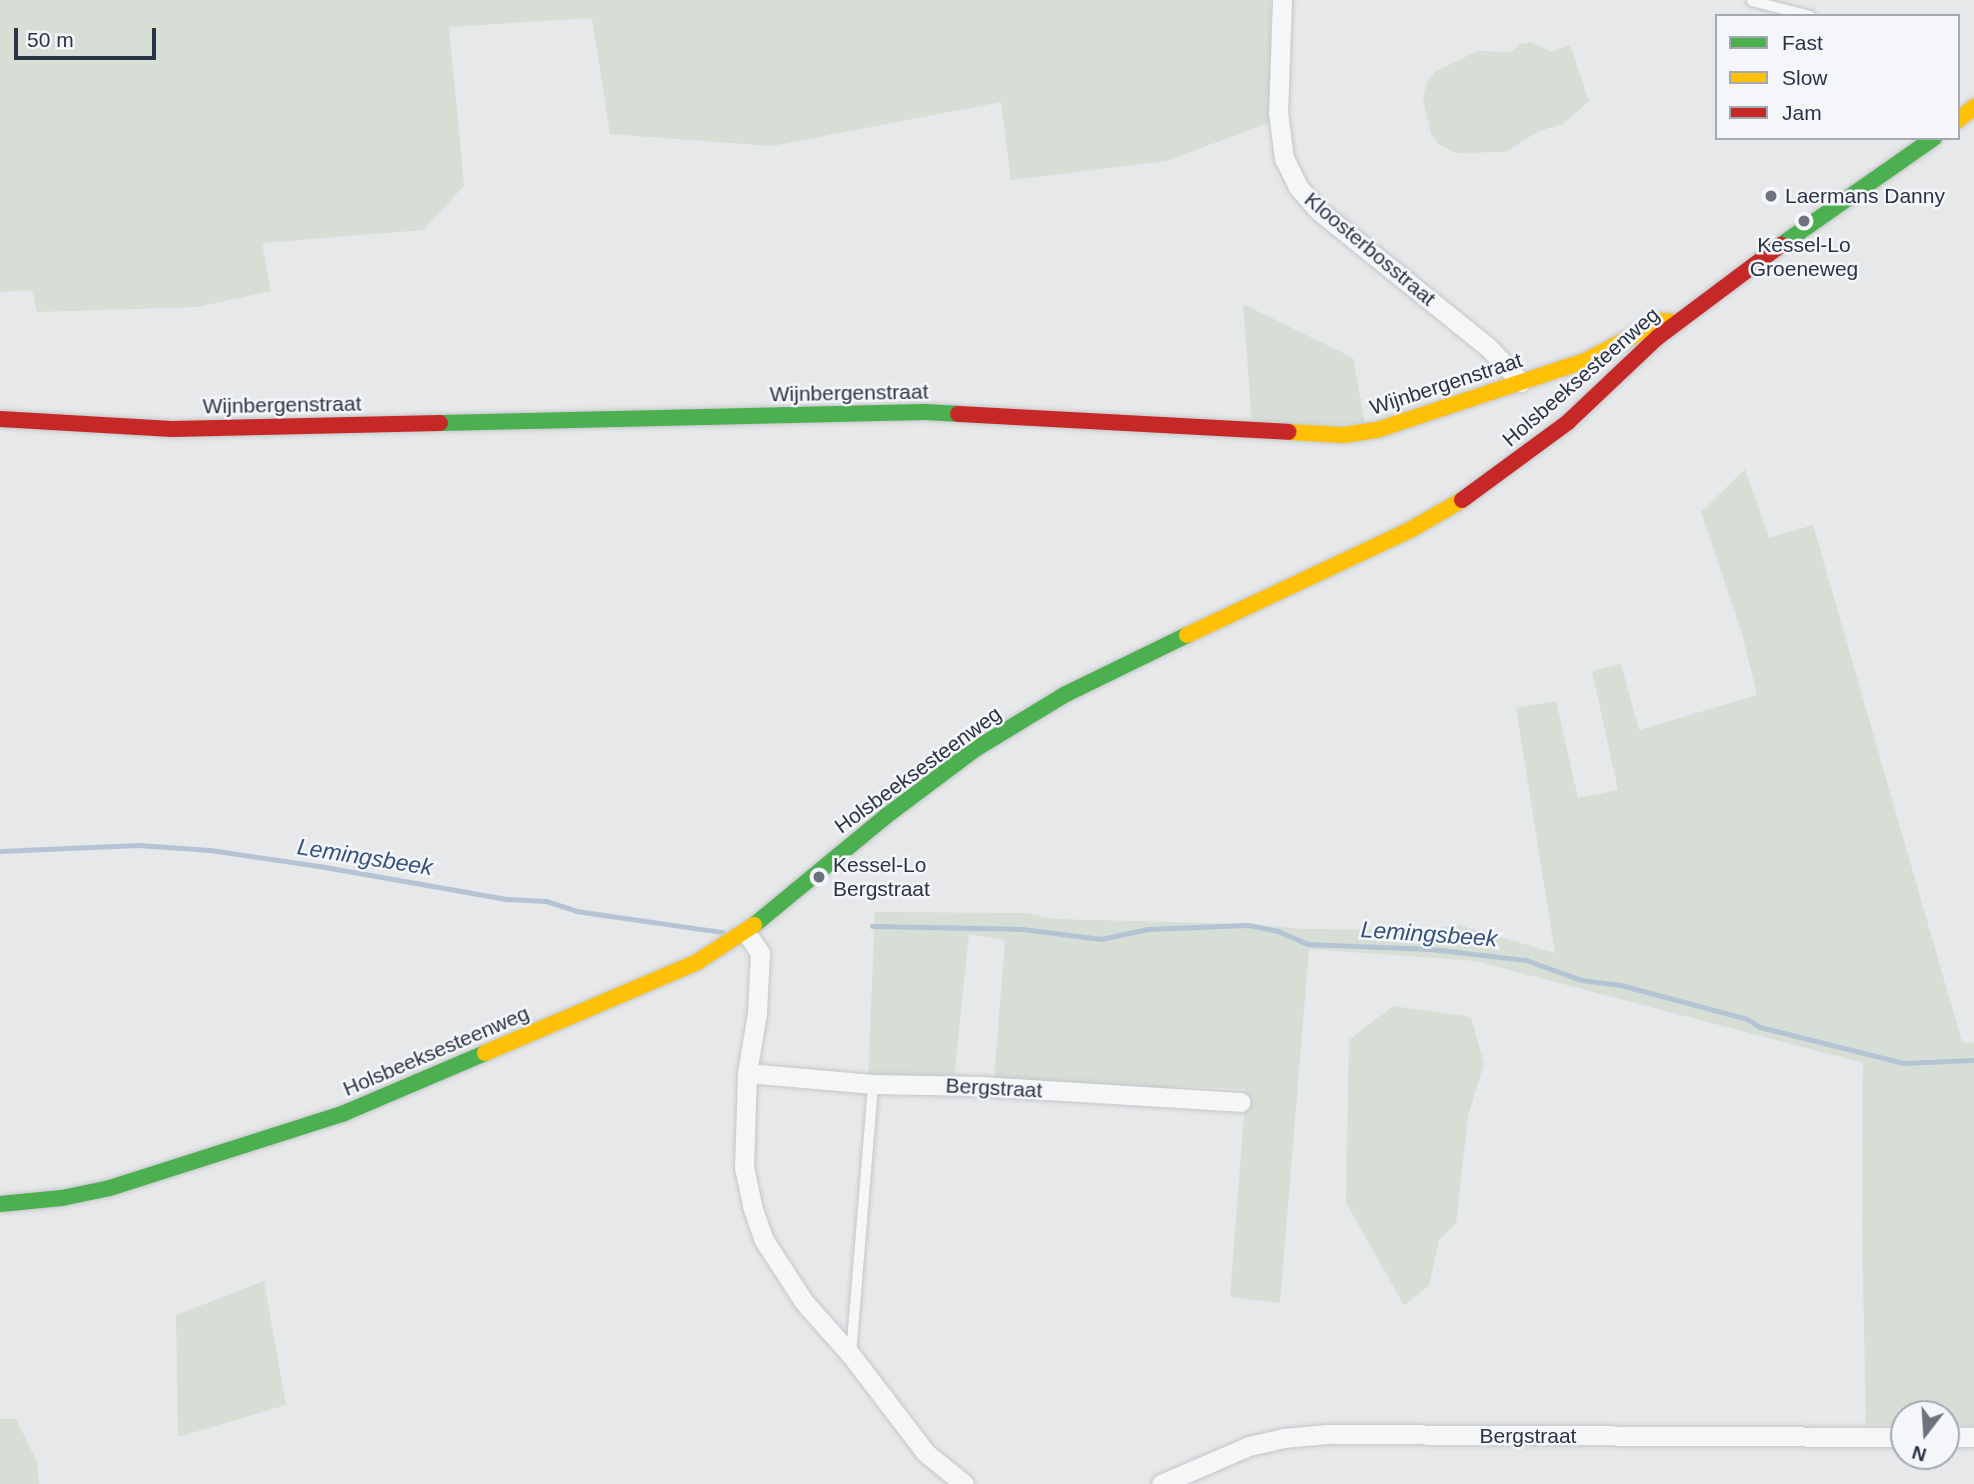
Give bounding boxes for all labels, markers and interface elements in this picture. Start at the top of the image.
scale bar [18,14,159,58]
legend [1715,14,1960,140]
text: 50 m [27,28,74,51]
text: Fast [1782,31,1823,54]
text: Slow [1782,66,1828,89]
text: Jam [1782,101,1822,124]
place label: Laermans Danny [1785,183,1945,209]
street label: Kloosterbosstraat [1299,187,1441,311]
marker: Laermans Danny [1763,188,1779,204]
marker: Kessel-Lo Groeneweg [1796,213,1812,229]
place label: Kessel-Lo Groeneweg [1750,232,1858,282]
street label: Holsbeeksesteenweg [1497,302,1665,452]
street label: Wijnbergenstraat [1367,347,1525,421]
street label: Wijnbergenstraat [769,379,929,407]
street label: Wijnbergenstraat [202,391,362,419]
street label: Holsbeeksesteenweg [830,701,1006,839]
water label: Lemingsbeek [295,833,435,881]
place label: Kessel-Lo Bergstraat [833,852,930,902]
marker: Kessel-Lo Bergstraat [811,869,827,885]
water label: Lemingsbeek [1360,915,1498,953]
street label: Holsbeeksesteenweg [339,1000,533,1102]
street label: Bergstraat [945,1073,1043,1103]
north arrow [1890,1400,1960,1470]
street label: Bergstraat [1480,1423,1576,1449]
text: N [1910,1442,1929,1466]

